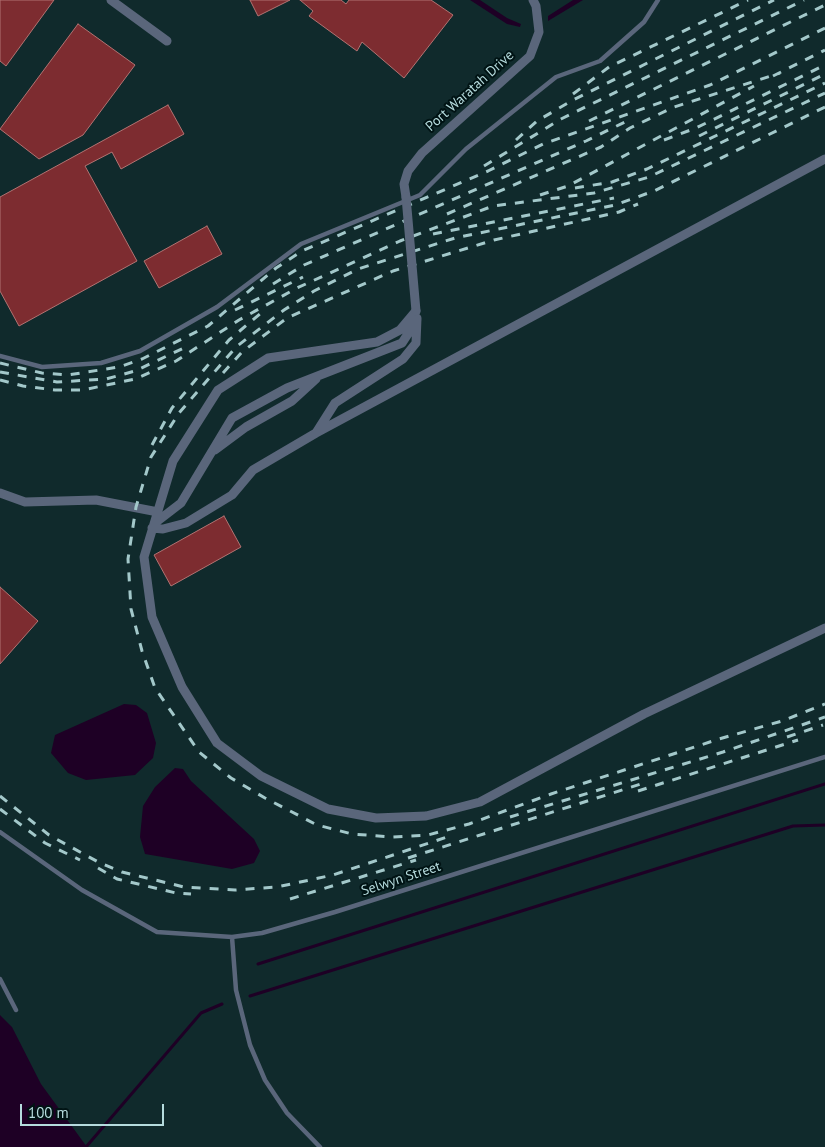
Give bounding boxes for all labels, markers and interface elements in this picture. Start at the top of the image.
street label: Port Waratah Drive [423,47,517,135]
street label: Selwyn Street [359,858,443,900]
scale bar [22,1094,166,1126]
text: 100 m [28,1103,69,1122]

